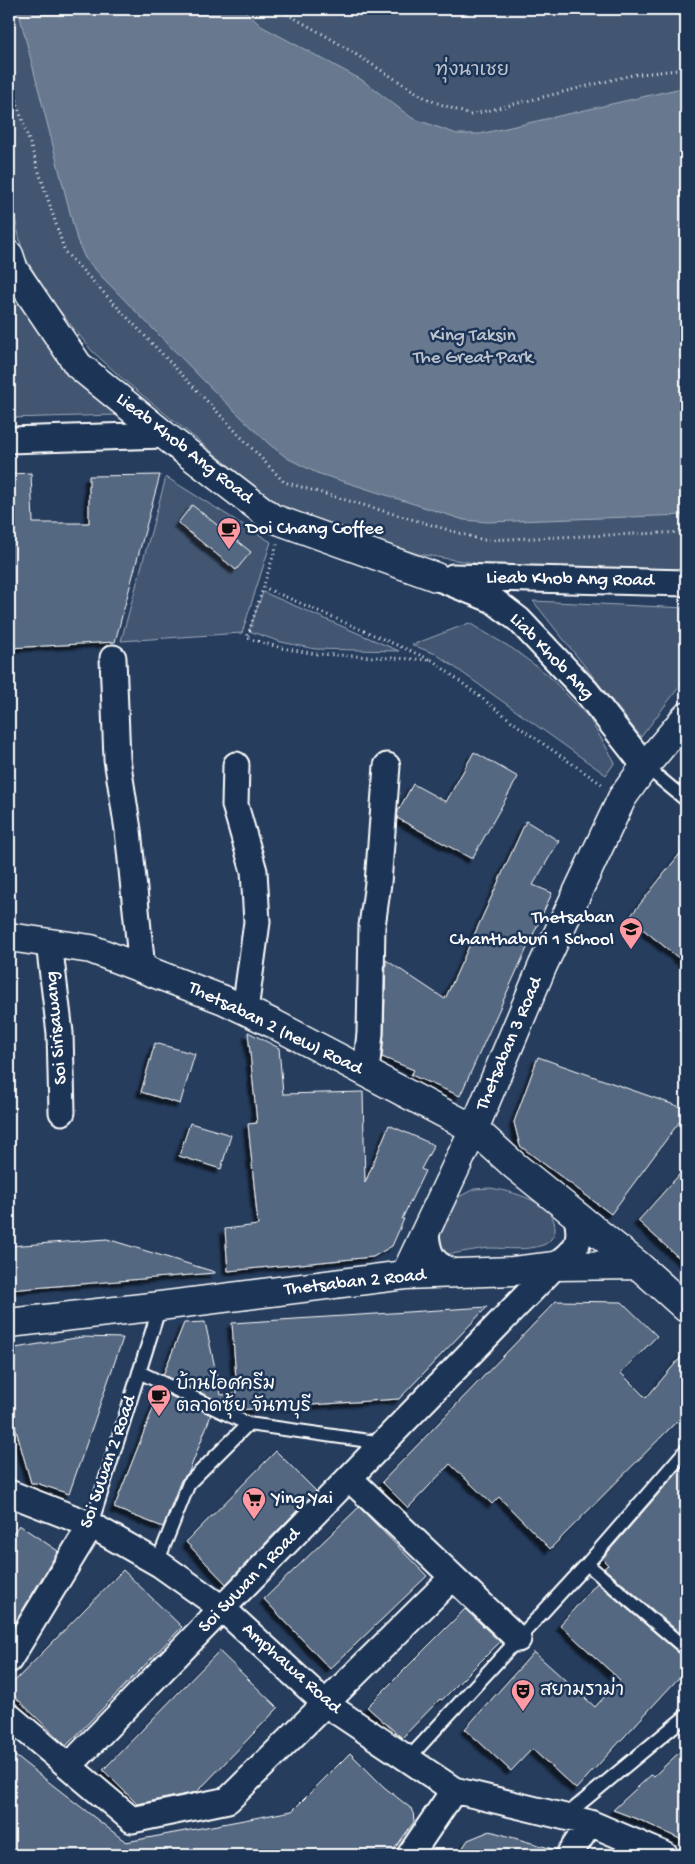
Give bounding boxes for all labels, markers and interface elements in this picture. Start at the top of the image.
park label: ทุ่งนาเชย [435,57,509,83]
park label: King Taksin The Great Park [412,325,534,370]
street label: Lieab Khob Ang Road [111,388,259,511]
cafe icon: Doi Chang Coffee [216,516,242,550]
place label: Doi Chang Coffee [244,518,384,541]
street label: Lieab Khob Ang Road [486,567,656,593]
street label: Liab Khob Ang [504,609,598,705]
place label: Thetsaban Chanthaburi 1 School [450,907,614,952]
school or university icon: Thetsaban Chanthaburi 1 School [618,916,644,950]
street label: Soi Sirisawang [41,970,73,1086]
street label: Thetsaban 3 Road [471,972,549,1115]
street label: Thetsaban 2 (new) Road [183,976,367,1082]
street label: Thetsaban 2 Road [282,1264,429,1302]
place label: บ้านไอศครีม ตลาดซุ้ย จันทบุรี [176,1370,311,1419]
cafe icon: บ้านไอศครีม ตลาดซุ้ย จันทบุรี [146,1383,172,1417]
street label: Soi Suwan 2 Road [75,1391,143,1532]
supermarket icon: Ying Yai [241,1486,267,1520]
place label: Ying Yai [270,1488,333,1511]
street label: Soi Suwan 1 Road [194,1522,307,1638]
street label: Amphawa Road [236,1618,347,1721]
place label: สยามราม่า [540,1677,624,1703]
theatre icon: สยามราม่า [510,1678,536,1712]

